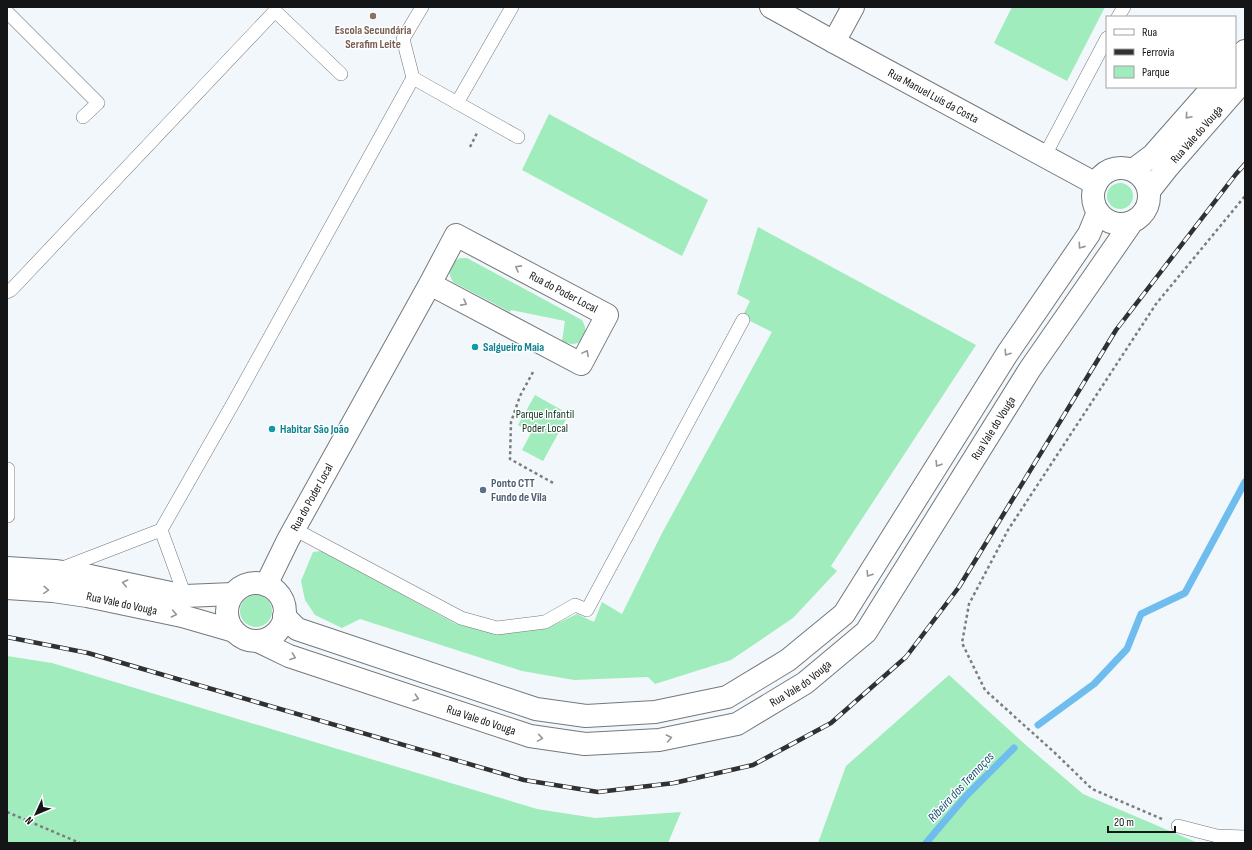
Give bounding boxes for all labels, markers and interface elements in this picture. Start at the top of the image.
marker: Escola Secundária Serafim Leite [368,11,378,21]
legend [1106,16,1236,88]
place label: Escola Secundária Serafim Leite [335,23,411,52]
text: Rua [1142,25,1158,40]
text: Ferrovia [1142,45,1175,60]
street label: Rua Manuel Luís da Costa [885,65,982,127]
text: Parque [1142,65,1170,80]
street label: Rua Vale do Vouga [1167,102,1226,166]
one-way arrow [1185,112,1192,119]
one-way arrow [1079,242,1086,249]
one-way arrow [514,265,522,272]
street label: Rua do Poder Local [527,268,600,316]
one-way arrow [460,298,467,305]
place label: Salgueiro Maia [483,340,544,355]
marker: Salgueiro Maia [470,342,480,352]
one-way arrow [1005,349,1012,356]
one-way arrow [582,350,589,357]
street label: Rua Vale do Vouga [968,393,1019,463]
park label: Parque Infantil Poder Local [516,407,574,436]
place label: Habitar São João [280,422,349,437]
marker: Habitar São João [267,424,277,434]
one-way arrow [935,460,943,467]
street label: Rua do Poder Local [287,461,337,534]
place label: Ponto CTT Fundo de Vila [491,476,547,505]
marker: Ponto CTT Fundo de Vila [478,485,488,495]
one-way arrow [866,570,874,577]
one-way arrow [122,580,128,588]
one-way arrow [43,586,49,595]
street label: Rua Vale do Vouga [85,589,159,618]
one-way arrow [171,609,177,618]
one-way arrow [290,652,297,661]
street label: Rua Vale do Vouga [767,657,835,710]
one-way arrow [413,693,420,702]
street label: Rua Vale do Vouga [445,701,518,738]
one-way arrow [537,733,543,741]
one-way arrow [666,734,672,743]
water label: Ribeira dos Tremoços [924,748,998,825]
north arrow [16,794,56,834]
scale bar [1108,808,1175,834]
text: N [22,814,36,827]
text: 20 m [1114,815,1134,830]

